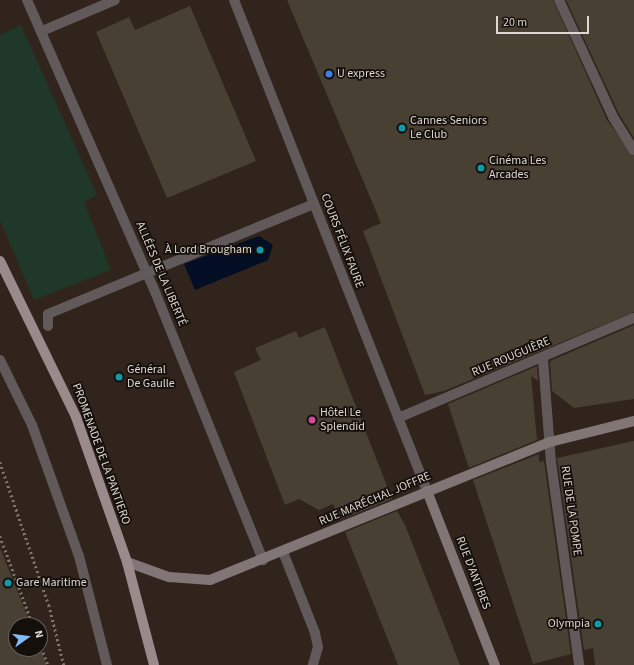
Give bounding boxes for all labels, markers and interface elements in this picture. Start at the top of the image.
scale bar [498,8,591,34]
text: 20 m [503,14,527,31]
place label: U express [337,67,385,81]
marker: U express [324,69,334,79]
place label: Cannes Seniors Le Club [410,114,487,142]
marker: Cannes Seniors Le Club [397,123,407,133]
place label: Cinéma Les Arcades [489,154,546,182]
marker: Cinéma Les Arcades [476,163,486,173]
street label: COURS FÉLIX FAURE [317,192,367,290]
street label: ALLÉES DE LA LIBERTÉ [132,219,190,329]
place label: À Lord Brougham [165,243,252,257]
marker: À Lord Brougham [255,245,265,255]
street label: RUE ROUGUIÈRE [470,334,552,380]
place label: Général De Gaulle [127,363,175,391]
marker: Général De Gaulle [114,372,124,382]
street label: PROMENADE DE LA PANTIERO [69,381,133,527]
place label: Hôtel Le Splendid [320,406,365,434]
marker: Hôtel Le Splendid [307,415,317,425]
street label: RUE DE LA POMPE [558,465,584,557]
street label: RUE MARÉCHAL JOFFRE [317,469,433,529]
street label: RUE D'ANTIBES [453,535,493,611]
place label: Gare Maritime [16,576,87,590]
marker: Gare Maritime [3,578,13,588]
north arrow [8,617,48,657]
place label: Olympia [548,617,590,631]
marker: Olympia [593,619,603,629]
text: N [31,629,47,640]

